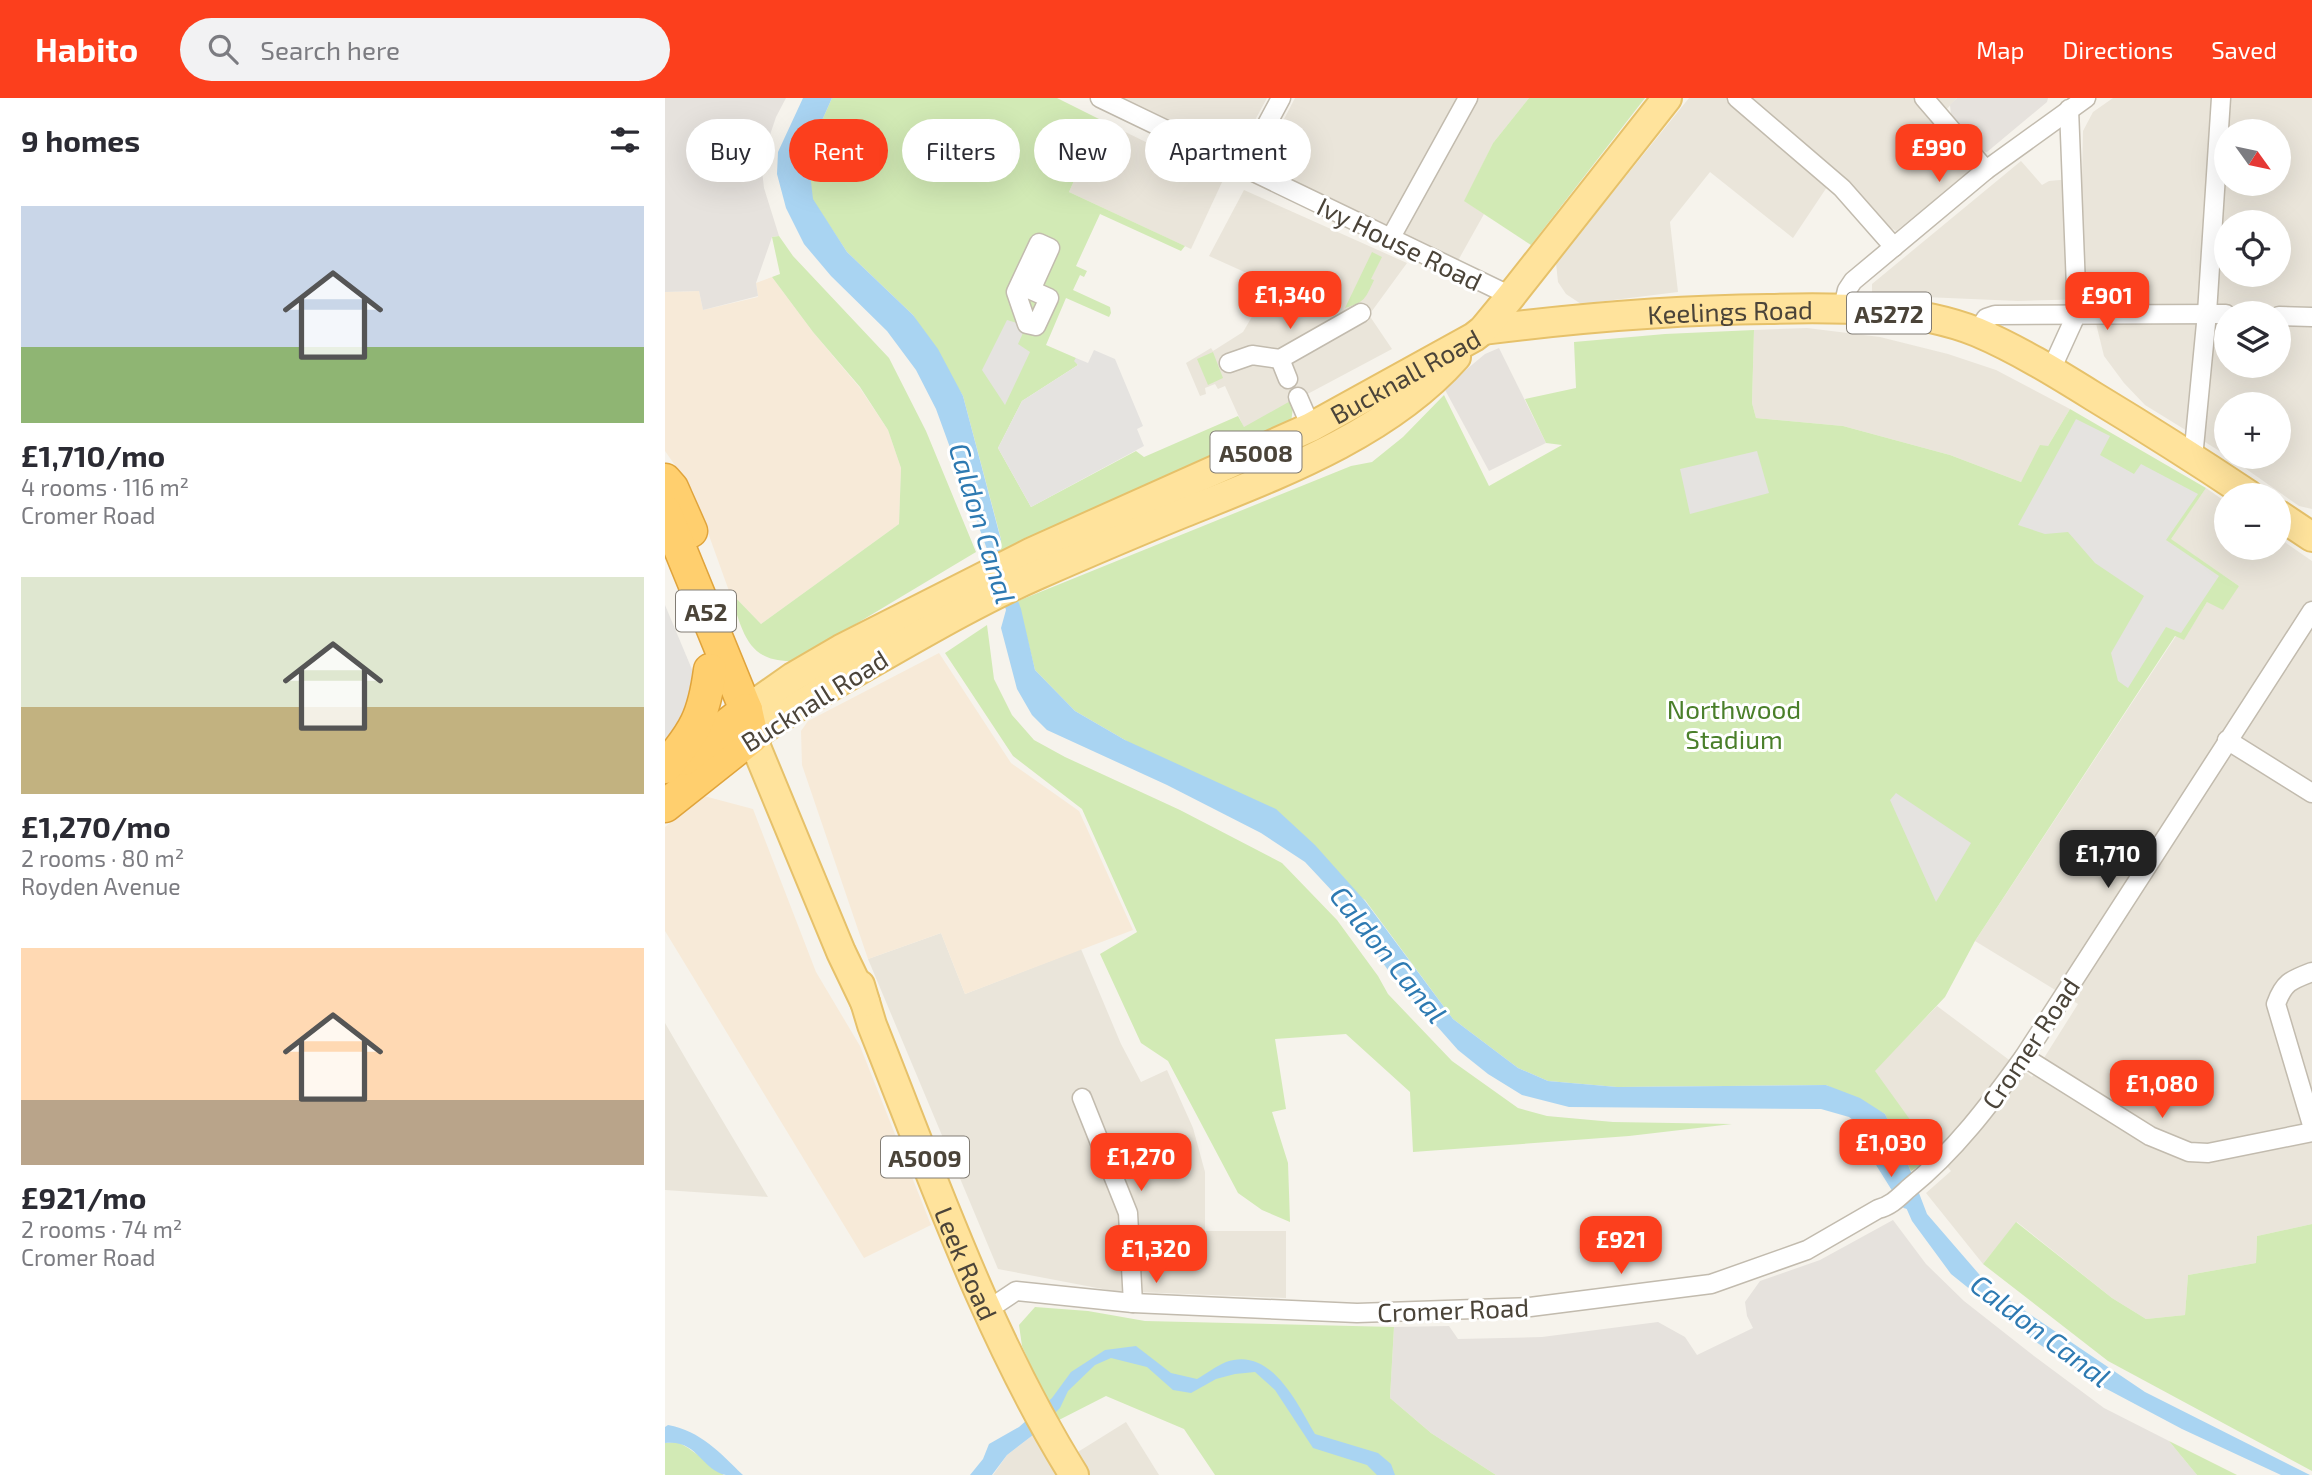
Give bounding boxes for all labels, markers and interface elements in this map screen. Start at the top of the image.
search box [180,18,670,81]
text: Habito [35,29,138,69]
icon: search [204,30,242,68]
text: Search here [260,34,400,65]
text: Map [1976,35,2024,64]
text: Directions [2062,35,2173,64]
text: Saved [2211,35,2277,64]
chip: Buy [686,119,775,182]
chip: Rent [789,119,888,182]
chip: Filters [902,119,1020,182]
chip: New [1034,119,1131,182]
chip: Apartment [1145,119,1311,182]
north arrow [2214,119,2291,196]
map controls [2214,119,2291,560]
icon: filters [606,121,644,159]
text: 9 homes [21,122,140,158]
pin: £990 [1898,125,1980,184]
text: £990 [1911,133,1967,161]
street label: Ivy House Road [1313,190,1487,296]
button: locate [2214,210,2291,287]
icon: home [270,252,396,378]
pin: £1,340 [1233,272,1347,331]
pin: £901 [2066,272,2148,332]
text: £1,340 [1254,280,1326,308]
text: £901 [2081,281,2133,309]
street label: Keelings Road [1646,293,1813,329]
road number: A5272 [1847,293,1931,334]
button: layers [2214,301,2291,378]
street label: Bucknall Road [1324,321,1485,429]
button: + [2214,392,2291,469]
road number: A5008 [1211,432,1301,472]
text: £1,710/mo [21,437,165,473]
water label: Caldon Canal [942,438,1024,608]
text: 4 rooms · 116 m² [21,473,189,501]
button: − [2214,483,2291,560]
text: Cromer Road [21,501,155,529]
road number: A52 [676,590,736,632]
icon: home [270,623,396,749]
street label: Bucknall Road [735,643,893,757]
park label: Northwood Stadium [1667,693,1801,754]
text: £1,270/mo [21,808,171,844]
pin: £1,710 [2051,830,2165,890]
text: £1,710 [2076,839,2140,867]
text: 2 rooms · 80 m² [21,844,184,872]
text: Royden Avenue [21,872,181,900]
water label: Caldon Canal [1323,879,1455,1029]
street label: Cromer Road [1975,971,2085,1115]
icon: home [270,994,396,1120]
pin: £1,080 [2105,1060,2219,1120]
text: £1,080 [2126,1069,2198,1097]
pin: £1,030 [1834,1119,1948,1179]
text: £1,030 [1855,1128,1927,1156]
pin: £1,270 [1084,1134,1198,1193]
road number: A5009 [881,1136,969,1177]
text: £1,270 [1107,1142,1176,1170]
text: £921/mo [21,1179,146,1215]
street label: Leek Road [929,1202,1005,1324]
text: 2 rooms · 74 m² [21,1215,182,1243]
pin: £921 [1580,1216,1662,1276]
text: £921 [1596,1225,1646,1253]
pin: £1,320 [1099,1226,1213,1285]
text: £1,320 [1121,1234,1191,1262]
text: Cromer Road [21,1243,155,1271]
water label: Caldon Canal [1964,1266,2118,1394]
street label: Cromer Road [1377,1291,1529,1327]

